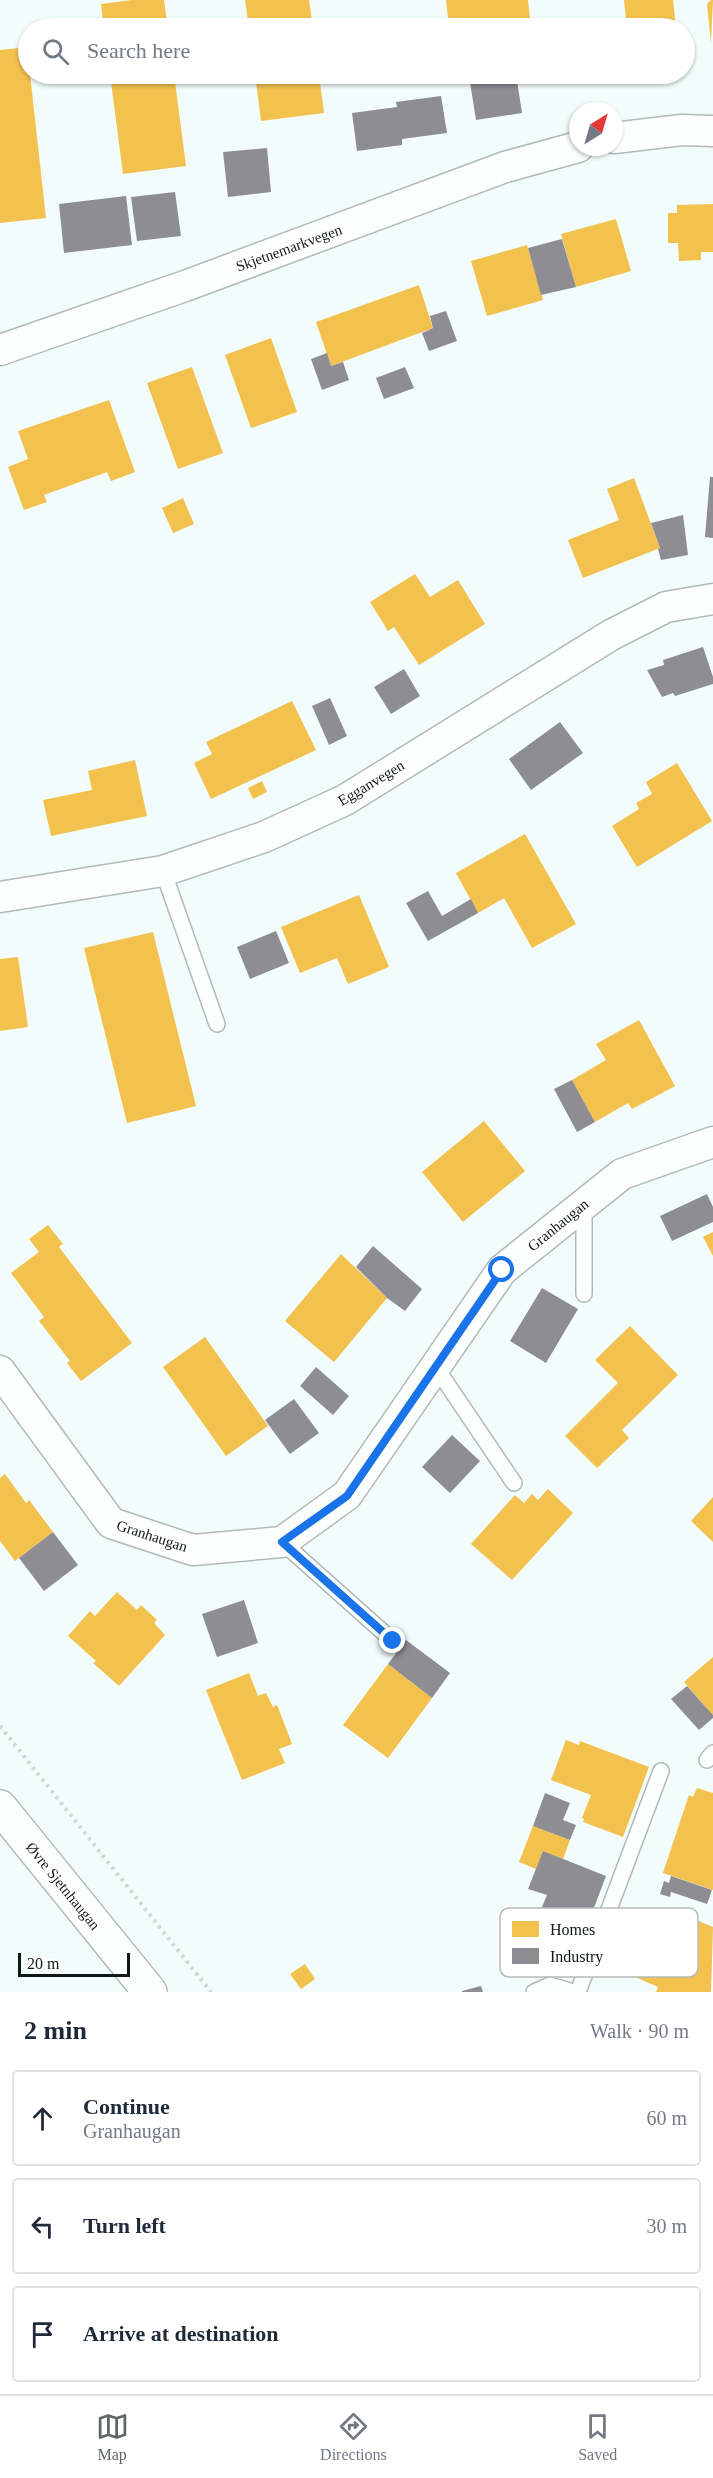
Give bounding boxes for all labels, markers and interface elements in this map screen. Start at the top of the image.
search box [18,18,695,84]
icon: search [39,35,72,68]
text: Search here [87,38,190,63]
north arrow [569,102,623,156]
street label: Skjetnemarkvegen [234,221,345,275]
street label: Egganvegen [335,757,407,809]
street label: Granhaugan [524,1195,592,1254]
route start [488,1256,514,1282]
street label: Granhaugan [115,1517,190,1555]
route end [379,1627,405,1653]
street label: Øvre Sjetnhaugan [23,1839,103,1933]
legend [500,1908,698,1977]
text: Homes [550,1921,595,1938]
text: Industry [550,1948,603,1966]
scale bar [18,1950,130,1978]
text: 20 m [27,1955,59,1972]
text: 2 min [24,2016,87,2045]
text: Walk · 90 m [590,2020,689,2042]
text: Continue [83,2094,170,2119]
icon: ahead [26,2102,59,2135]
text: 60 m [646,2107,687,2129]
text: Granhaugan [83,2120,181,2142]
icon: left [26,2210,59,2243]
text: Turn left [83,2213,166,2238]
text: 30 m [646,2215,687,2237]
icon: arrive [26,2318,59,2351]
text: Arrive at destination [83,2321,279,2346]
tab: Map [96,2410,129,2464]
tab: Directions [320,2410,387,2464]
tab: Saved [578,2410,617,2464]

